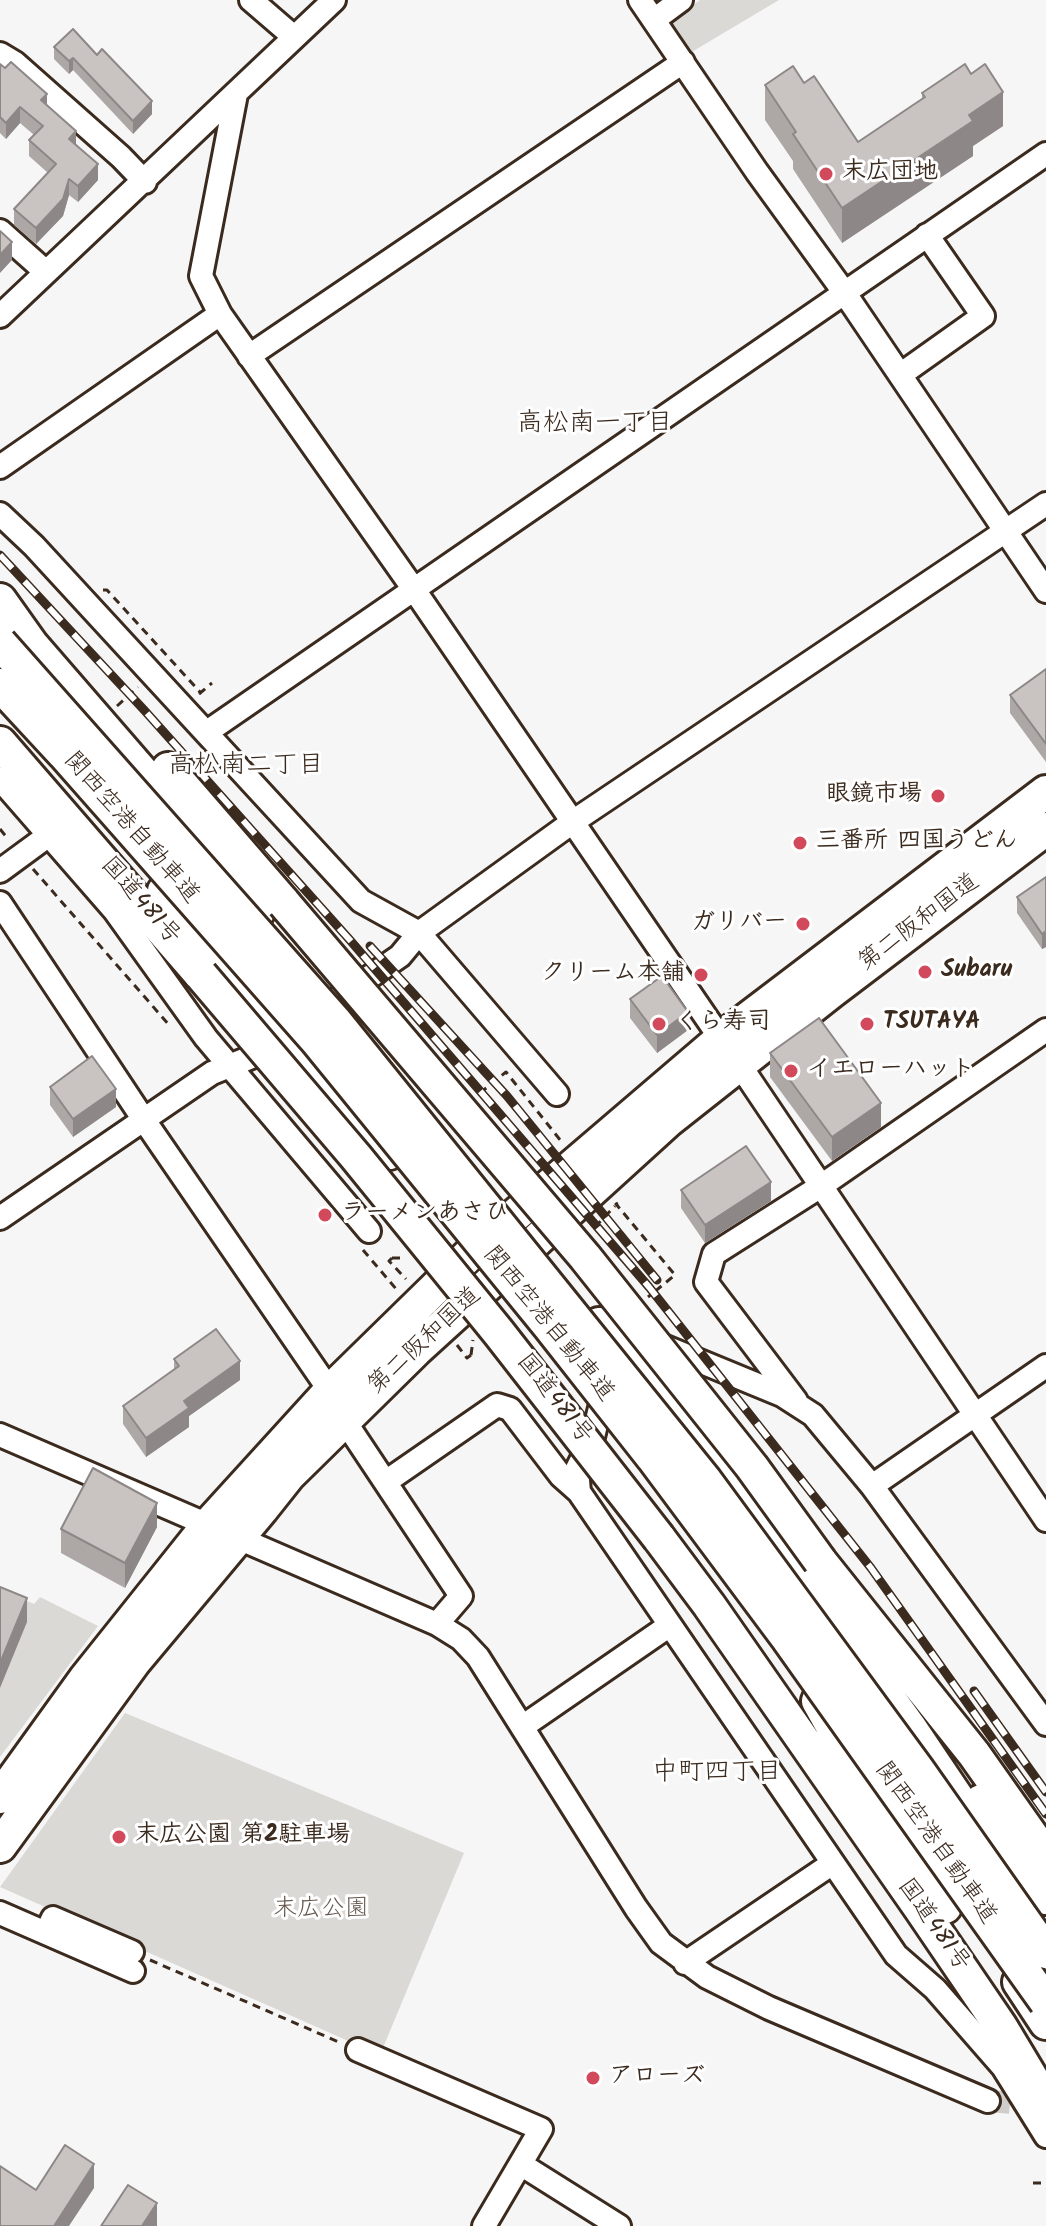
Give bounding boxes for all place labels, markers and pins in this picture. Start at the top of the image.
place label: 末広団地 [842,160,938,188]
marker: 末広団地 [817,165,835,183]
place label: 眼鏡市場 [826,782,922,810]
marker: 眼鏡市場 [929,787,947,805]
place label: 三番所 四国うどん [816,829,1017,857]
marker: 三番所 四国うどん [791,834,809,852]
place label: ガリバー [691,910,787,938]
marker: ガリバー [794,915,812,933]
place label: Subaru [941,958,1012,986]
place label: クリーム本舗 [541,961,685,989]
marker: Subaru [916,963,934,981]
marker: クリーム本舗 [692,966,710,984]
place label: くら寿司 [675,1010,771,1038]
place label: TSUTAYA [883,1010,980,1038]
marker: くら寿司 [650,1015,668,1033]
marker: TSUTAYA [858,1015,876,1033]
place label: イエローハット [807,1057,975,1085]
marker: イエローハット [782,1062,800,1080]
place label: ラーメンあさひ [341,1201,509,1229]
marker: ラーメンあさひ [316,1206,334,1224]
place label: 末広公園 第2駐車場 [135,1823,350,1851]
marker: 末広公園 第2駐車場 [110,1828,128,1846]
place label: アローズ [609,2064,705,2092]
marker: アローズ [584,2069,602,2087]

